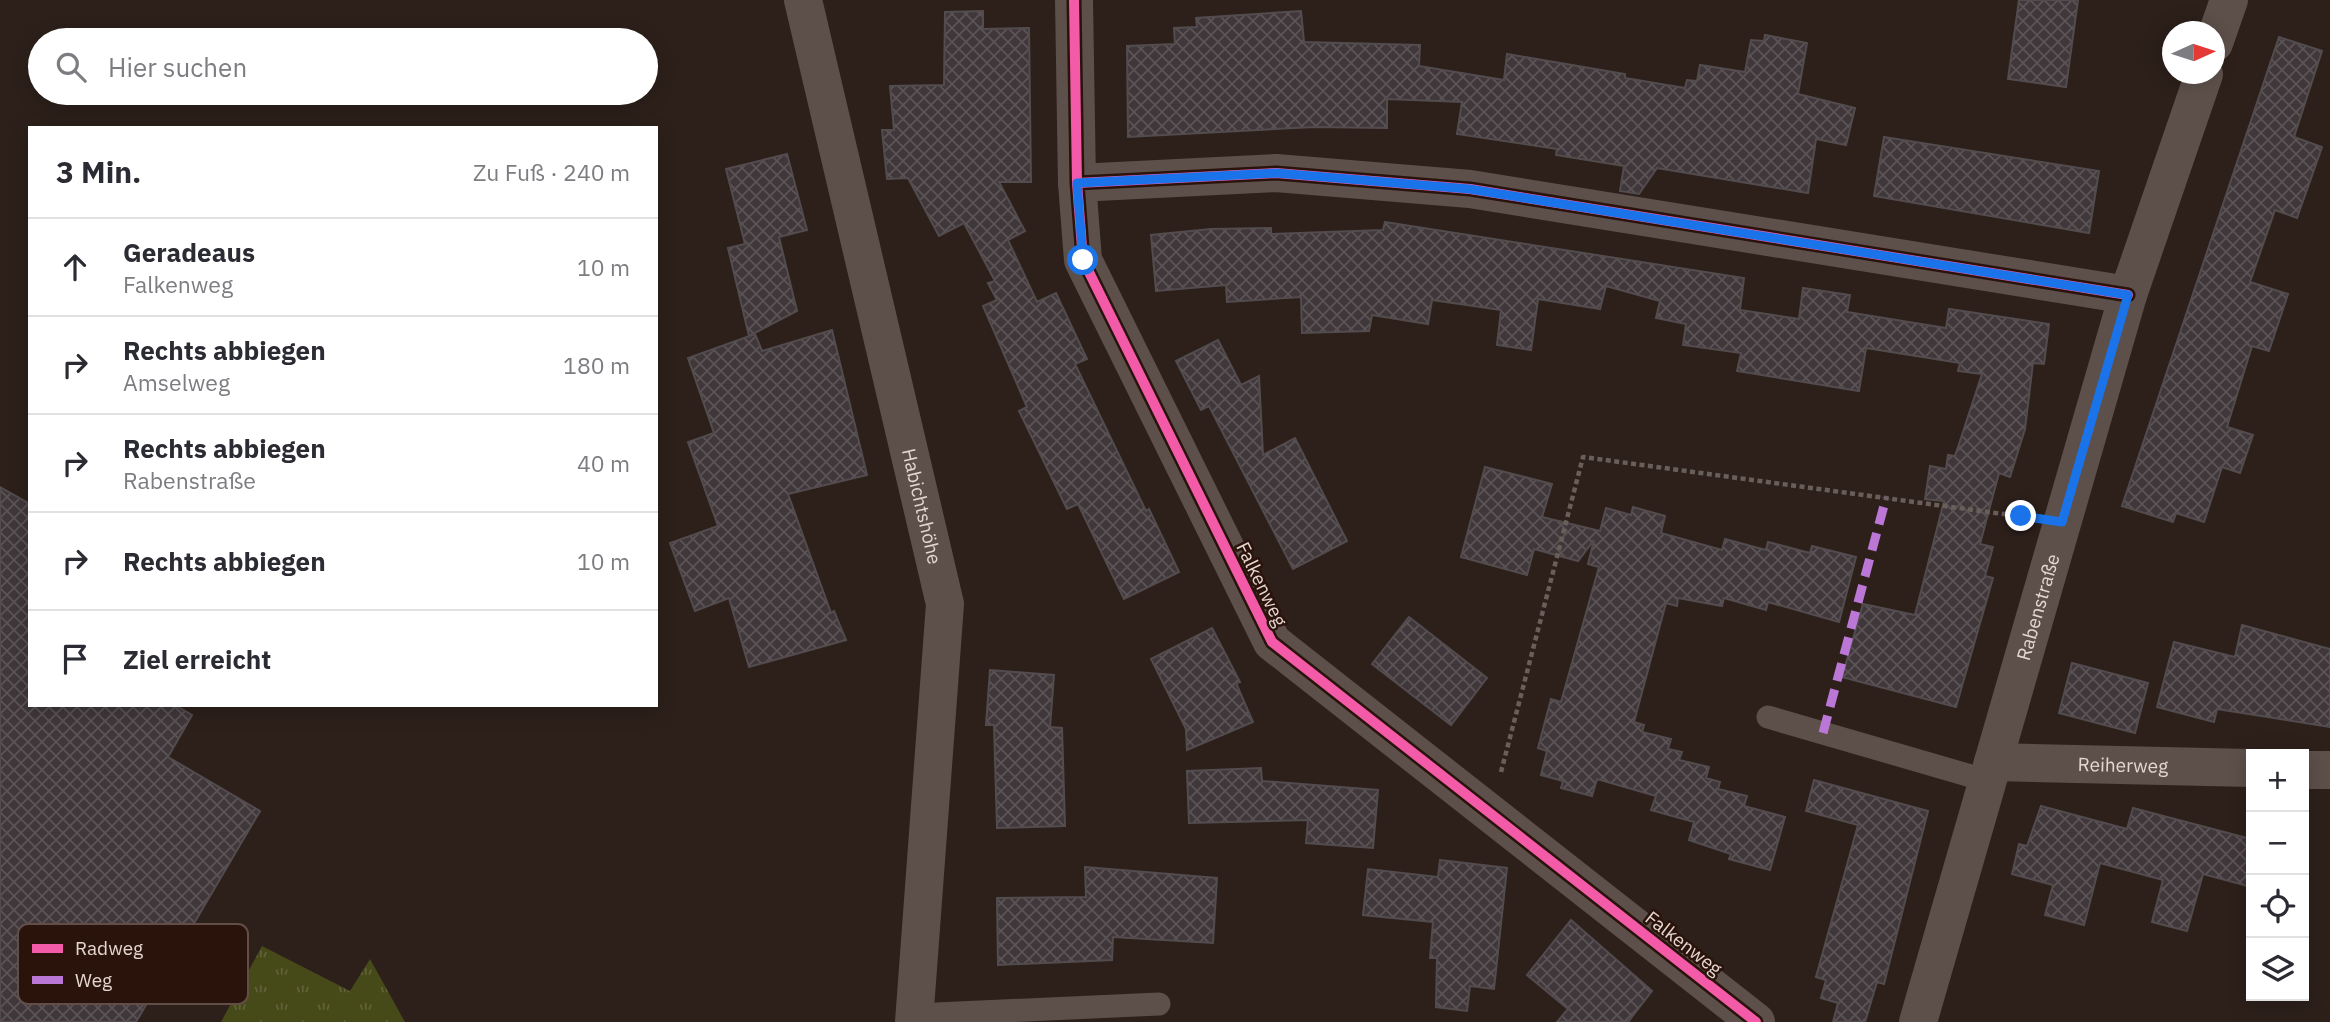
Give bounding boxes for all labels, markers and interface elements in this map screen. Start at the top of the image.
north arrow [2162,21,2225,84]
search box [28,28,658,105]
icon: search [52,48,90,86]
text: Hier suchen [108,50,247,84]
text: 3 Min. [56,152,141,191]
text: Zu Fuß · 240 m [473,157,630,187]
text: Geradeaus [123,235,255,269]
route start [1067,244,1098,275]
icon: ahead [56,248,94,286]
text: 10 m [577,252,630,282]
text: Falkenweg [123,269,233,299]
text: Rechts abbiegen [123,333,326,367]
icon: right [56,346,94,384]
text: 180 m [563,350,630,380]
text: Amselweg [123,367,230,397]
text: Rechts abbiegen [123,431,326,465]
icon: right [56,444,94,482]
street label: Habichtshöhe [897,446,947,567]
text: 40 m [577,448,630,478]
text: Rabenstraße [123,465,256,495]
route end [2005,500,2036,531]
street label: Falkenweg [1231,538,1293,630]
icon: right [56,542,94,580]
text: Rechts abbiegen [123,544,326,578]
text: 10 m [577,546,630,576]
street label: Rabenstraße [2011,551,2065,663]
icon: arrive [56,640,94,678]
text: Ziel erreicht [123,642,271,676]
map controls [2246,749,2309,1001]
button: + [2246,749,2309,812]
street label: Reiherweg [2078,752,2168,778]
button: − [2246,812,2309,875]
button: locate [2246,875,2309,938]
street label: Falkenweg [1641,906,1727,980]
legend [18,924,248,1004]
text: Radweg [75,936,143,960]
button: layers [2246,938,2309,1001]
text: Weg [75,968,112,992]

